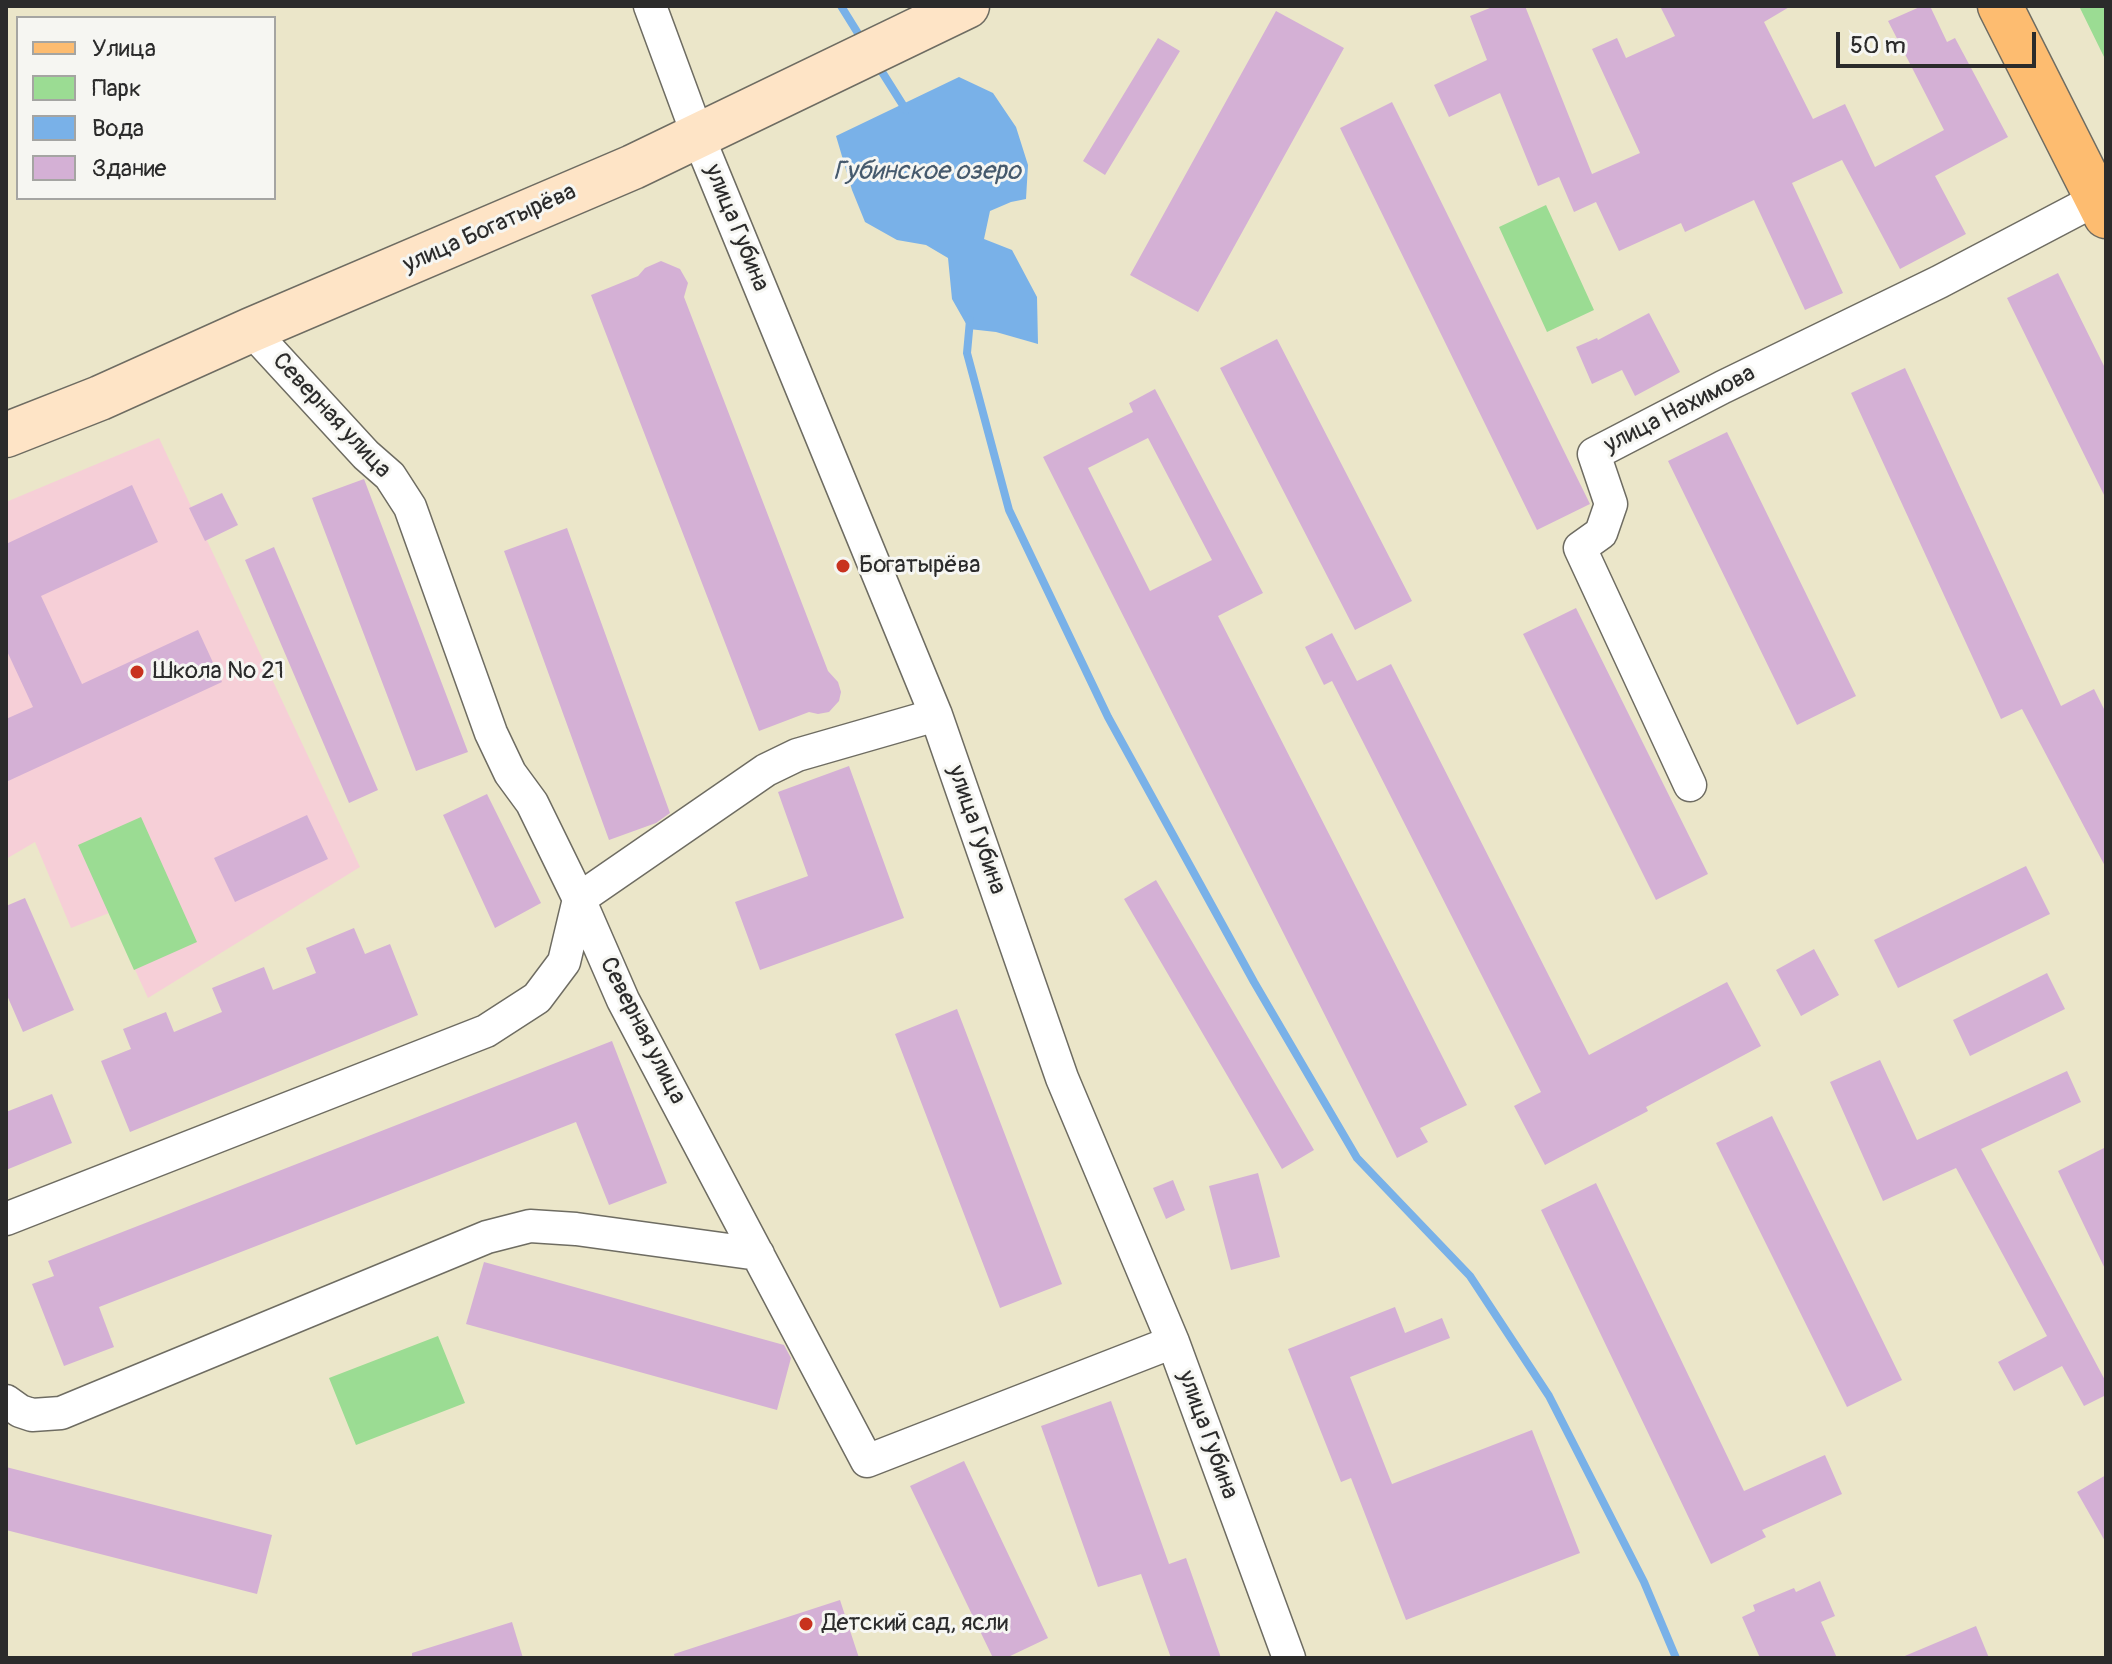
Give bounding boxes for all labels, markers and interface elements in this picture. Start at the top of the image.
legend [16,16,276,200]
scale bar [1840,16,2040,66]
text: 50 m [1850,31,1906,60]
text: Улица [92,34,156,63]
text: Парк [92,74,141,103]
text: Вода [92,114,144,143]
text: Здание [92,154,166,183]
water label: Губинское озеро [833,156,1021,188]
street label: улица Губина [697,160,775,296]
street label: улица Богатырёва [399,178,581,280]
street label: Северная улица [266,347,396,485]
street label: улица Нахимова [1600,360,1760,460]
place label: Богатырёва [859,552,980,580]
marker: Богатырёва [834,557,852,575]
place label: Школа № 21 [153,658,284,686]
marker: Школа № 21 [128,663,146,681]
street label: улица Губина [941,762,1011,898]
street label: Северная улица [593,953,691,1109]
street label: улица Губина [1171,1367,1243,1503]
place label: Детский сад, ясли [822,1610,1008,1638]
marker: Детский сад, ясли [797,1615,815,1633]

